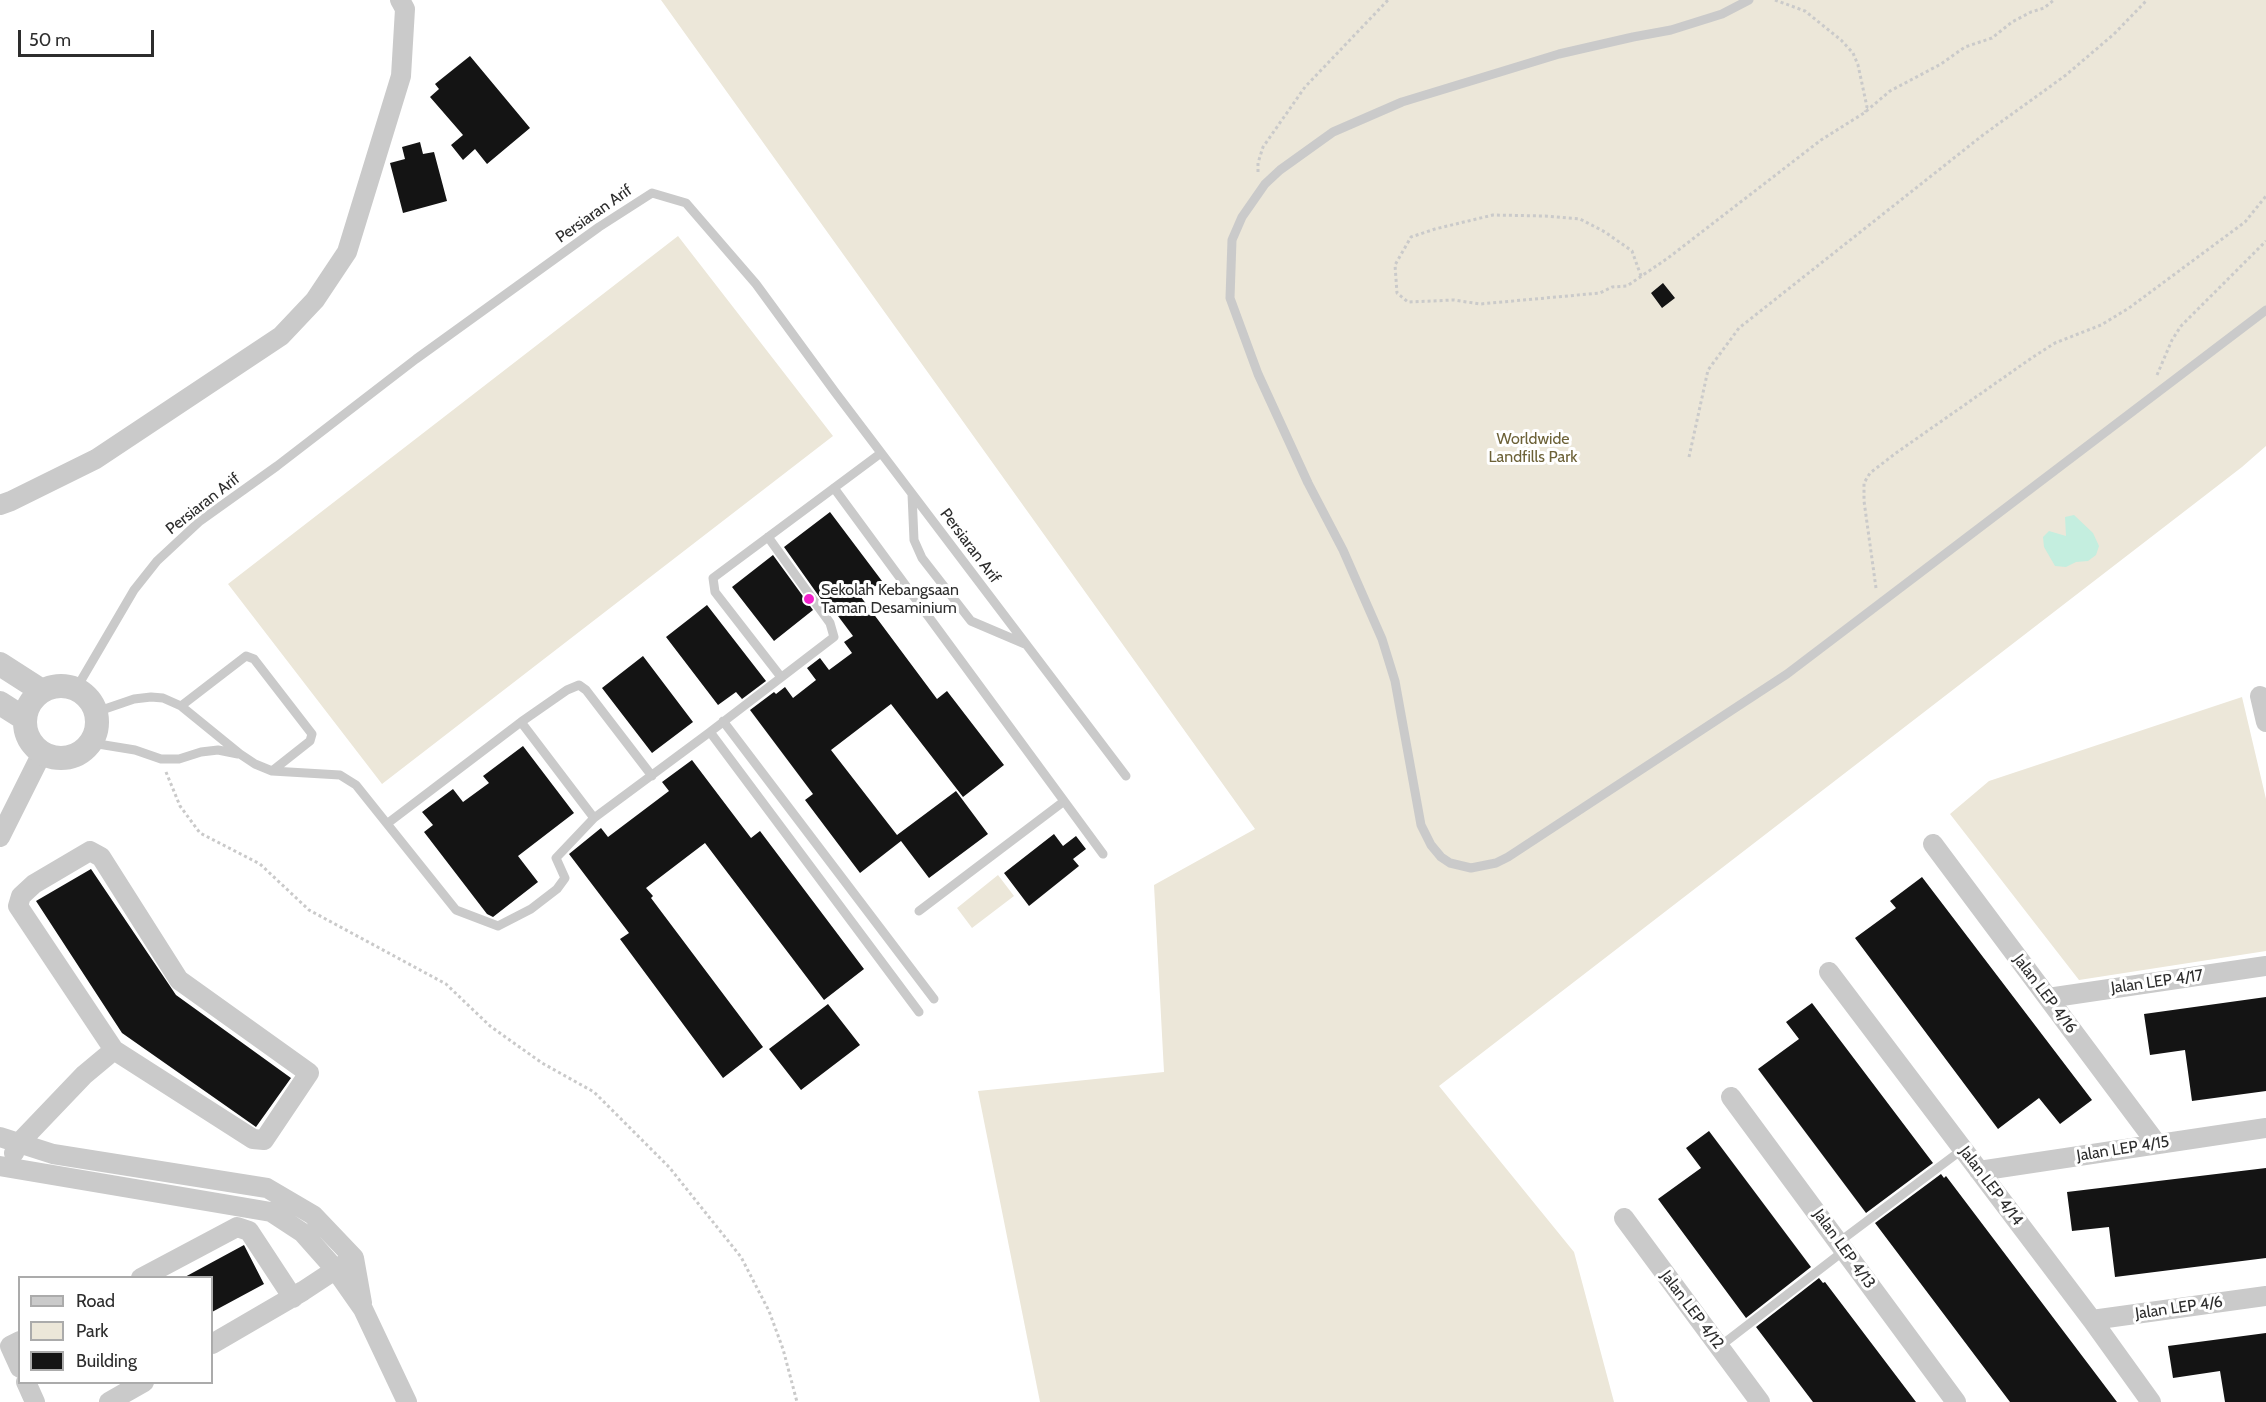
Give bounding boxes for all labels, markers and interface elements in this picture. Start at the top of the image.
scale bar [21,18,158,56]
text: 50 m [29,29,71,51]
street label: Persiaran Arif [552,181,636,247]
park label: Worldwide Landfills Park [1489,429,1577,467]
street label: Persiaran Arif [162,469,244,539]
street label: Persiaran Arif [936,505,1004,587]
place label: Sekolah Kebangsaan Taman Desaminium [821,580,959,618]
marker: Sekolah Kebangsaan Taman Desaminium [802,592,816,606]
street label: Jalan LEP 4/16 [2009,951,2081,1037]
street label: Jalan LEP 4/17 [2110,966,2204,998]
street label: Jalan LEP 4/15 [2075,1132,2171,1166]
street label: Jalan LEP 4/14 [1955,1143,2027,1229]
street label: Jalan LEP 4/13 [1809,1206,1879,1292]
street label: Jalan LEP 4/12 [1656,1267,1728,1353]
legend [18,1276,213,1384]
text: Road [76,1290,115,1312]
street label: Jalan LEP 4/6 [2134,1292,2224,1324]
text: Park [76,1320,108,1342]
text: Building [76,1350,137,1372]

